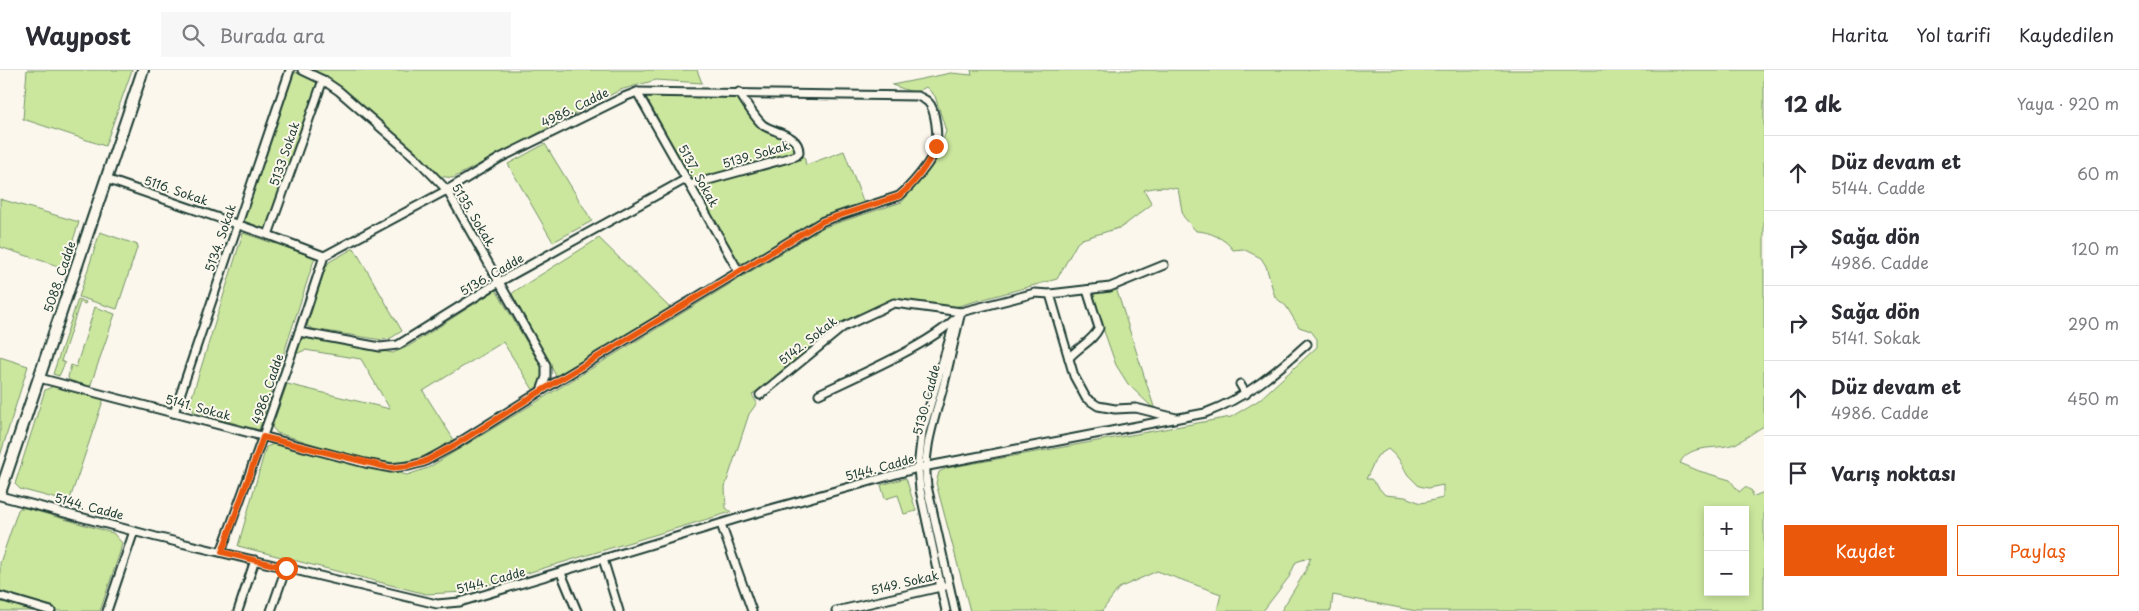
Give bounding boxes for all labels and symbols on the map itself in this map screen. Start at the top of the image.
street label: 4986. Cadde [538,83,611,131]
street label: 5133 Sokak [265,119,304,188]
route end [925,135,948,158]
street label: 5139. Sokak [720,136,791,172]
street label: 5137. Sokak [674,141,724,210]
street label: 5116. Sokak [142,171,211,210]
street label: 5135. Sokak [448,180,500,249]
street label: 5134. Sokak [200,201,240,274]
street label: 5088. Cadde [38,239,80,315]
street label: 5136. Cadde [456,249,527,300]
street label: 5142. Sokak [774,312,840,369]
street label: 4986. Cadde [247,351,287,426]
street label: 5130. Cadde [908,363,944,437]
street label: 5141. Sokak [163,390,233,424]
street label: 5144. Cadde [843,449,916,485]
street label: 5144. Cadde [53,488,126,524]
route start [275,557,298,580]
street label: 5144. Cadde [454,562,527,598]
street label: 5149. Sokak [869,565,941,599]

